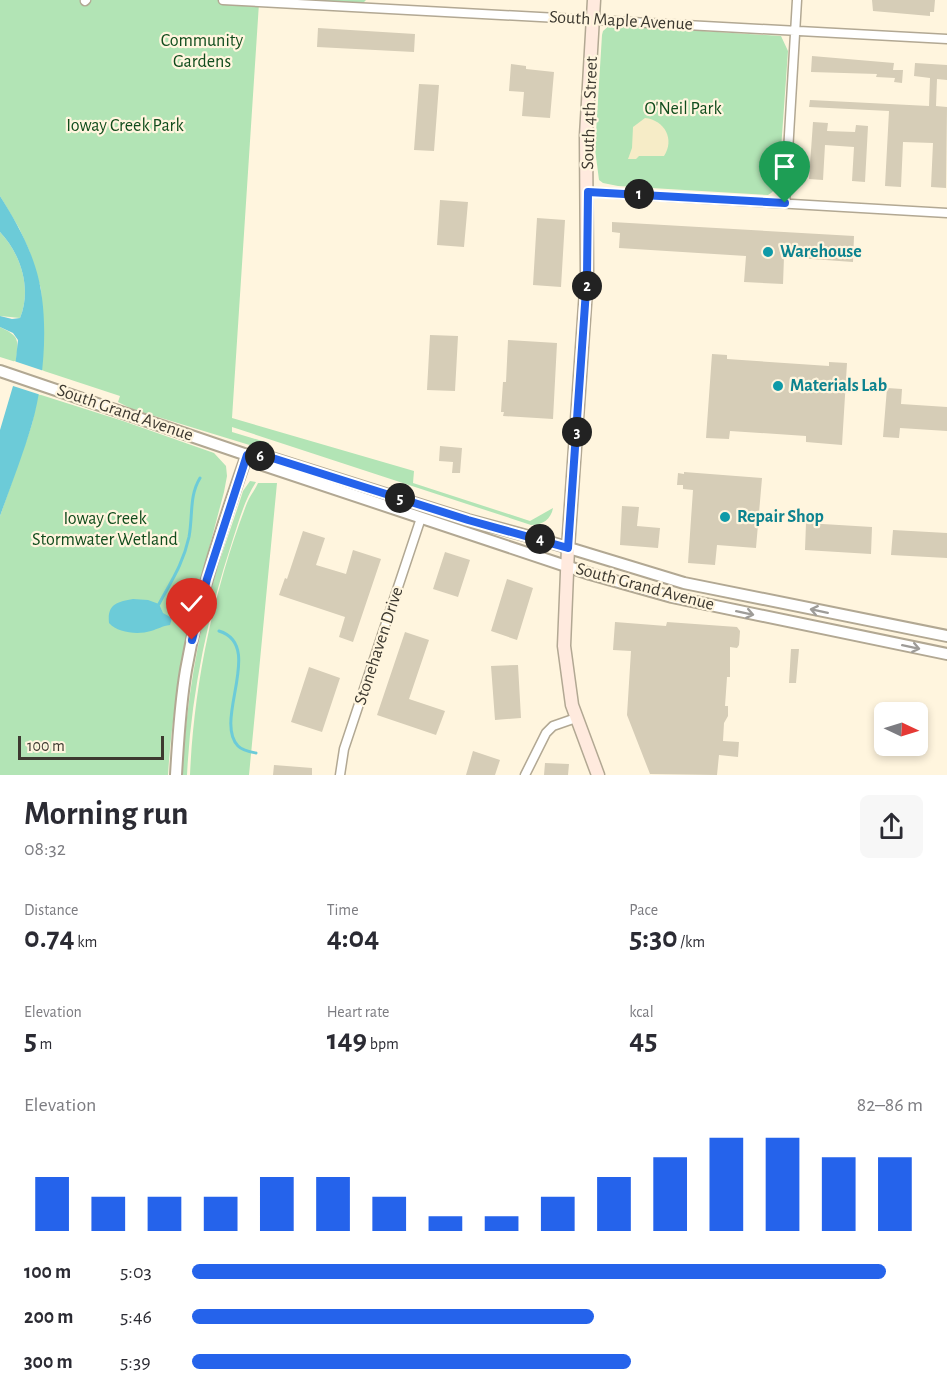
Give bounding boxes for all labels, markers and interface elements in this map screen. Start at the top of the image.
street label: South Maple Avenue [549,8,693,34]
park label: Community Gardens [161,32,243,71]
street label: South 4th Street [579,56,601,170]
park label: O'Neil Park [644,100,722,118]
park label: Ioway Creek Park [66,117,184,135]
pin [759,141,810,203]
icon: arrive [768,150,801,183]
pin: 1 [624,179,654,209]
text: 1 [636,186,642,202]
place label: Warehouse [780,243,862,261]
marker: Warehouse [761,245,775,259]
pin: 2 [572,271,602,301]
text: 2 [583,278,591,294]
place label: Materials Lab [790,377,887,395]
marker: Materials Lab [771,379,785,393]
street label: South Grand Avenue [55,381,195,445]
pin: 3 [562,417,592,447]
text: 3 [574,424,580,440]
pin: 6 [245,441,275,471]
text: 6 [256,448,264,464]
pin: 5 [385,483,415,513]
text: 5 [397,490,403,506]
place label: Repair Shop [737,508,824,526]
park label: Ioway Creek Stormwater Wetland [32,510,178,549]
marker: Repair Shop [718,510,732,524]
pin: 4 [525,524,555,554]
text: 4 [536,531,544,547]
street label: South Grand Avenue [574,560,716,614]
pin [166,578,217,640]
street label: Stonehaven Drive [351,585,407,707]
icon: check [175,587,208,620]
one-way arrow [810,604,829,616]
one-way arrow [735,608,754,619]
one-way arrow [901,641,920,653]
north arrow [874,702,928,756]
map controls [874,702,928,756]
scale bar [18,733,164,760]
text: 100 m [27,738,65,754]
button: share [860,795,923,858]
text: Morning run [24,798,188,831]
text: 08:32 [24,839,66,859]
text: Distance [24,902,78,918]
text: Time [327,902,359,918]
text: Pace [629,902,658,918]
text: 0.74 [24,923,75,953]
text: 4:04 [327,923,379,953]
text: 5:30 [629,923,678,953]
text: km [75,934,97,950]
text: /km [678,934,705,950]
text: Elevation [24,1004,82,1020]
text: Heart rate [327,1004,389,1020]
text: kcal [629,1004,654,1020]
text: 5 [24,1025,37,1055]
text: 149 [327,1025,367,1055]
text: 45 [629,1025,657,1055]
text: m [37,1036,52,1052]
text: bpm [367,1036,399,1052]
text: Elevation [24,1095,96,1115]
text: 82–86 m [857,1095,923,1115]
text: 100 m [24,1262,71,1282]
text: 5:03 [120,1262,152,1282]
text: 200 m [24,1307,73,1327]
text: 5:46 [120,1307,152,1327]
text: 300 m [24,1352,73,1372]
text: 5:39 [120,1352,151,1372]

